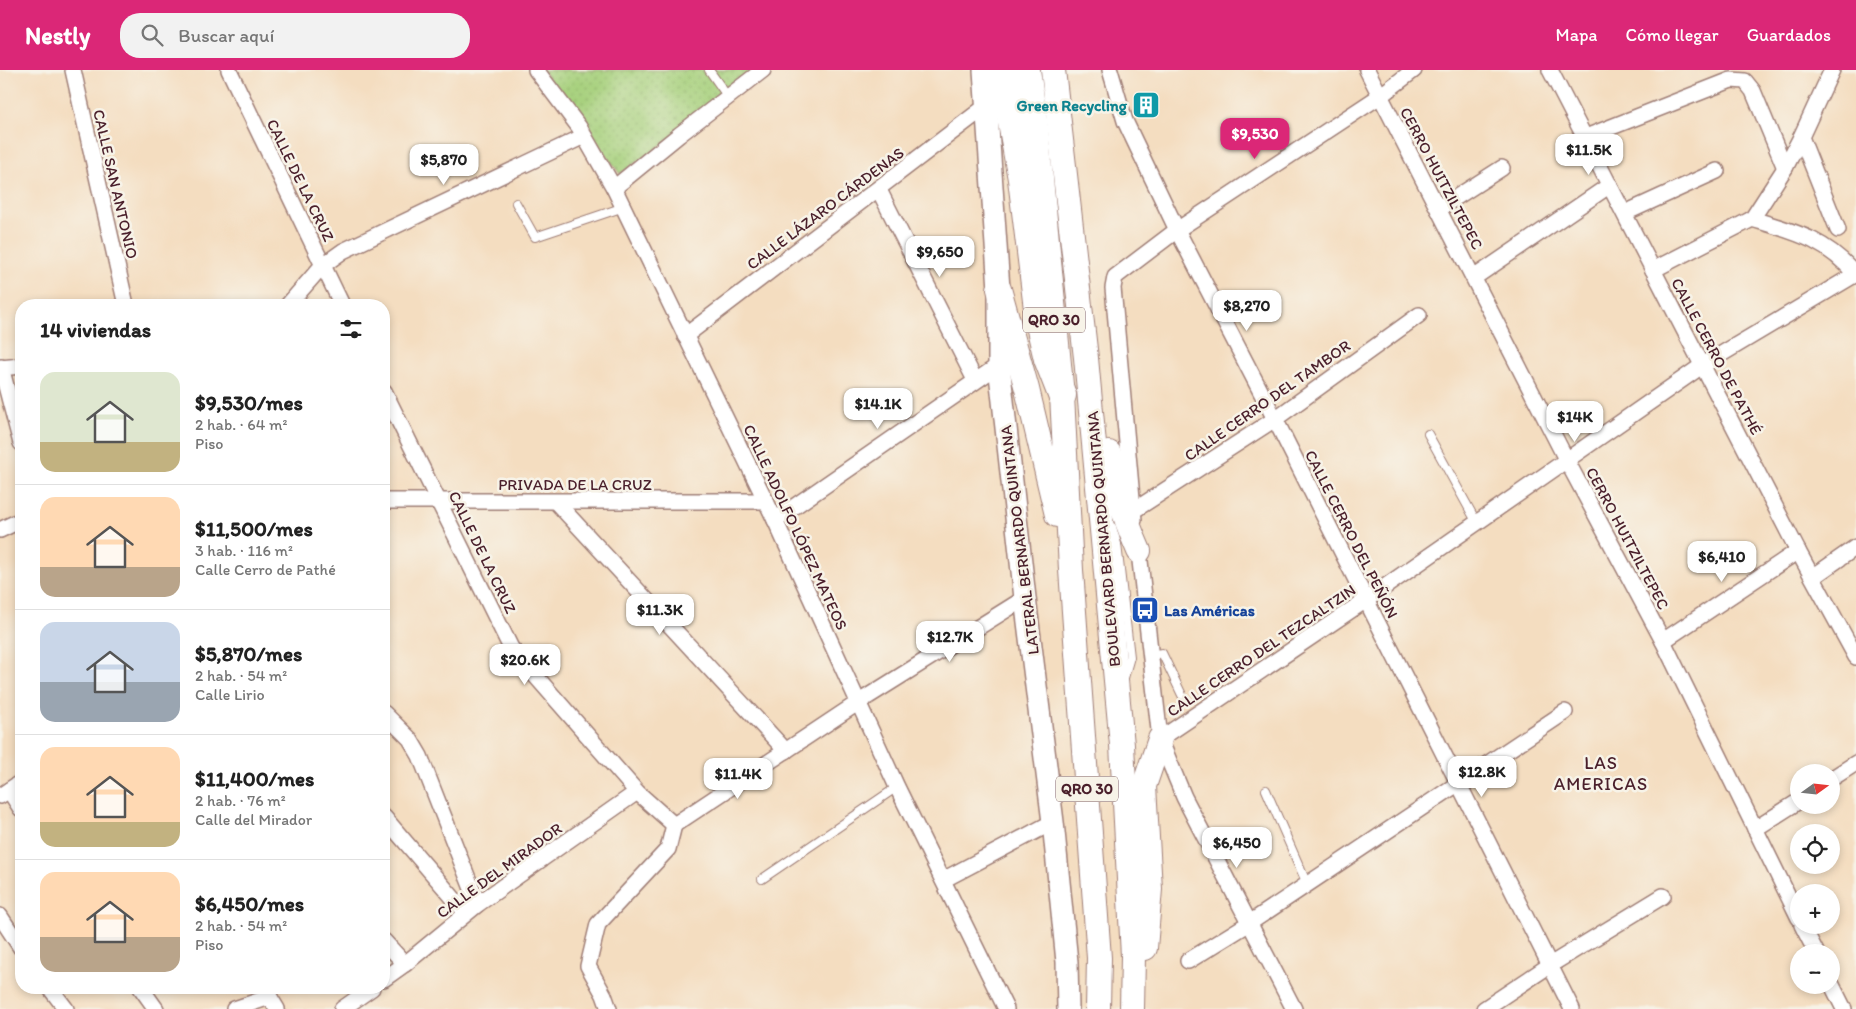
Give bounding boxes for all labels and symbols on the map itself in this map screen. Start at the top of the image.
building icon: Green Recycling [1131,90,1161,120]
place label: Green Recycling [1017,96,1128,116]
street label: CERRO HUITZILTEPEC [1396,104,1487,253]
street label: CALLE SAN ANTONIO [89,108,142,261]
street label: CALLE DE LA CRUZ [263,116,338,245]
pin: $9,530 [1214,118,1296,160]
pin: $11.5K [1548,134,1630,176]
street label: CALLE LÁZARO CÁRDENAS [743,143,908,274]
pin: $5,870 [403,144,485,186]
pin: $9,650 [899,236,981,278]
street label: CALLE CERRO DE PATHÉ [1667,275,1766,438]
pin: $8,270 [1206,290,1288,332]
road number: QRO 30 [1023,308,1085,332]
street label: CALLE CERRO DEL TAMBOR [1181,336,1354,465]
pin: $14.1K [837,388,919,430]
pin: $14K [1545,400,1605,443]
street label: BOULEVARD BERNARDO QUINTANA [1083,410,1124,668]
street label: CALLE ADOLFO LÓPEZ MATEOS [739,421,852,633]
street label: LATERAL BERNARDO QUINTANA [996,424,1043,656]
street label: CALLE CERRO DEL PEÑÓN [1301,447,1402,621]
street label: CERRO HUITZILTEPEC [1582,464,1673,613]
street label: PRIVADA DE LA CRUZ [498,475,652,494]
street label: CALLE DE LA CRUZ [445,488,520,617]
pin: $6,410 [1681,540,1763,583]
street label: CALLE CERRO DEL TEZCALTZIN [1163,580,1359,721]
pin: $11.3K [619,594,701,636]
bus stop icon: Las Américas [1130,595,1160,625]
place label: Las Américas [1164,601,1255,620]
pin: $12.7K [909,620,991,663]
pin: $20.6K [484,644,566,686]
district label: LAS AMERICAS [1554,752,1648,795]
pin: $12.8K [1441,756,1523,798]
pin: $11.4K [697,758,779,800]
north arrow [1790,764,1840,814]
road number: QRO 30 [1056,776,1118,802]
street label: CALLE DEL MIRADOR [433,818,566,922]
pin: $6,450 [1196,826,1278,869]

